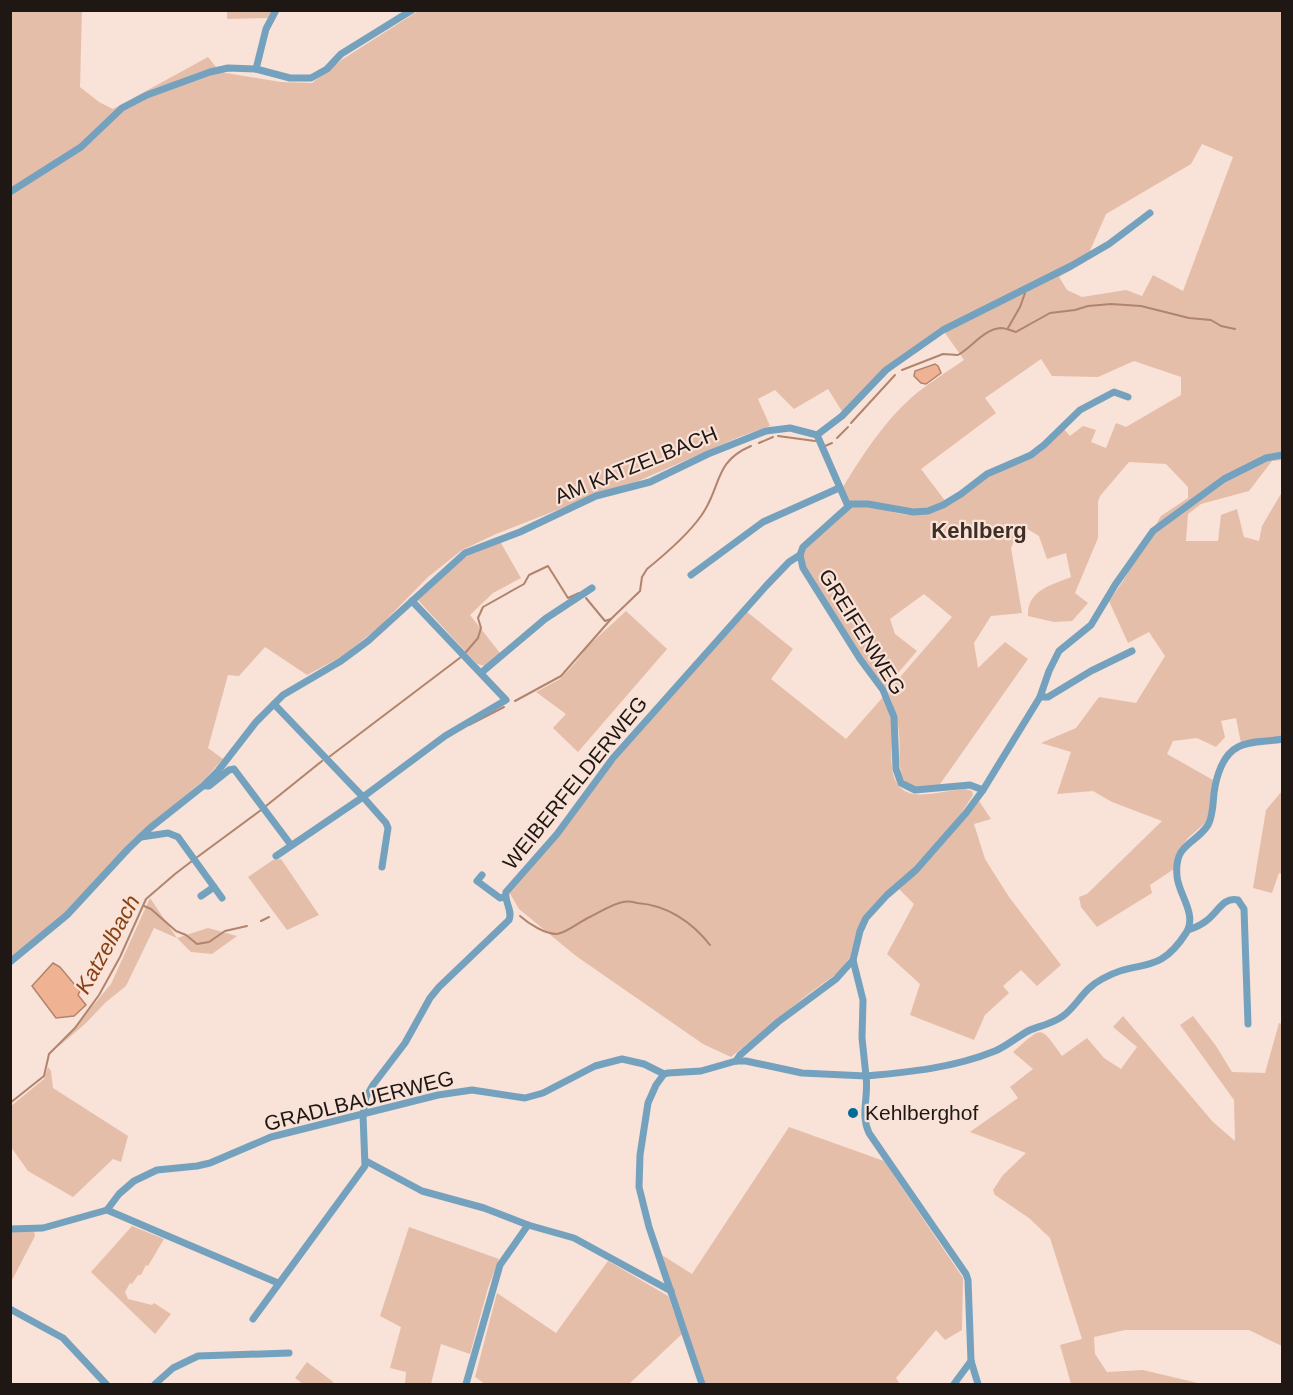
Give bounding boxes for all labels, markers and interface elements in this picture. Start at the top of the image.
street label: AM KATZELBACH [551,421,721,508]
district label: Kehlberg [931,518,1027,543]
street label: GREIFENWEG [815,565,910,699]
street label: WEIBERFELDERWEG [498,692,651,874]
water label: Katzelbach [70,891,145,998]
street label: GRADLBAUERWEG [262,1066,456,1135]
place label: Kehlberghof [865,1101,978,1124]
marker: Kehlberghof [846,1106,860,1120]

